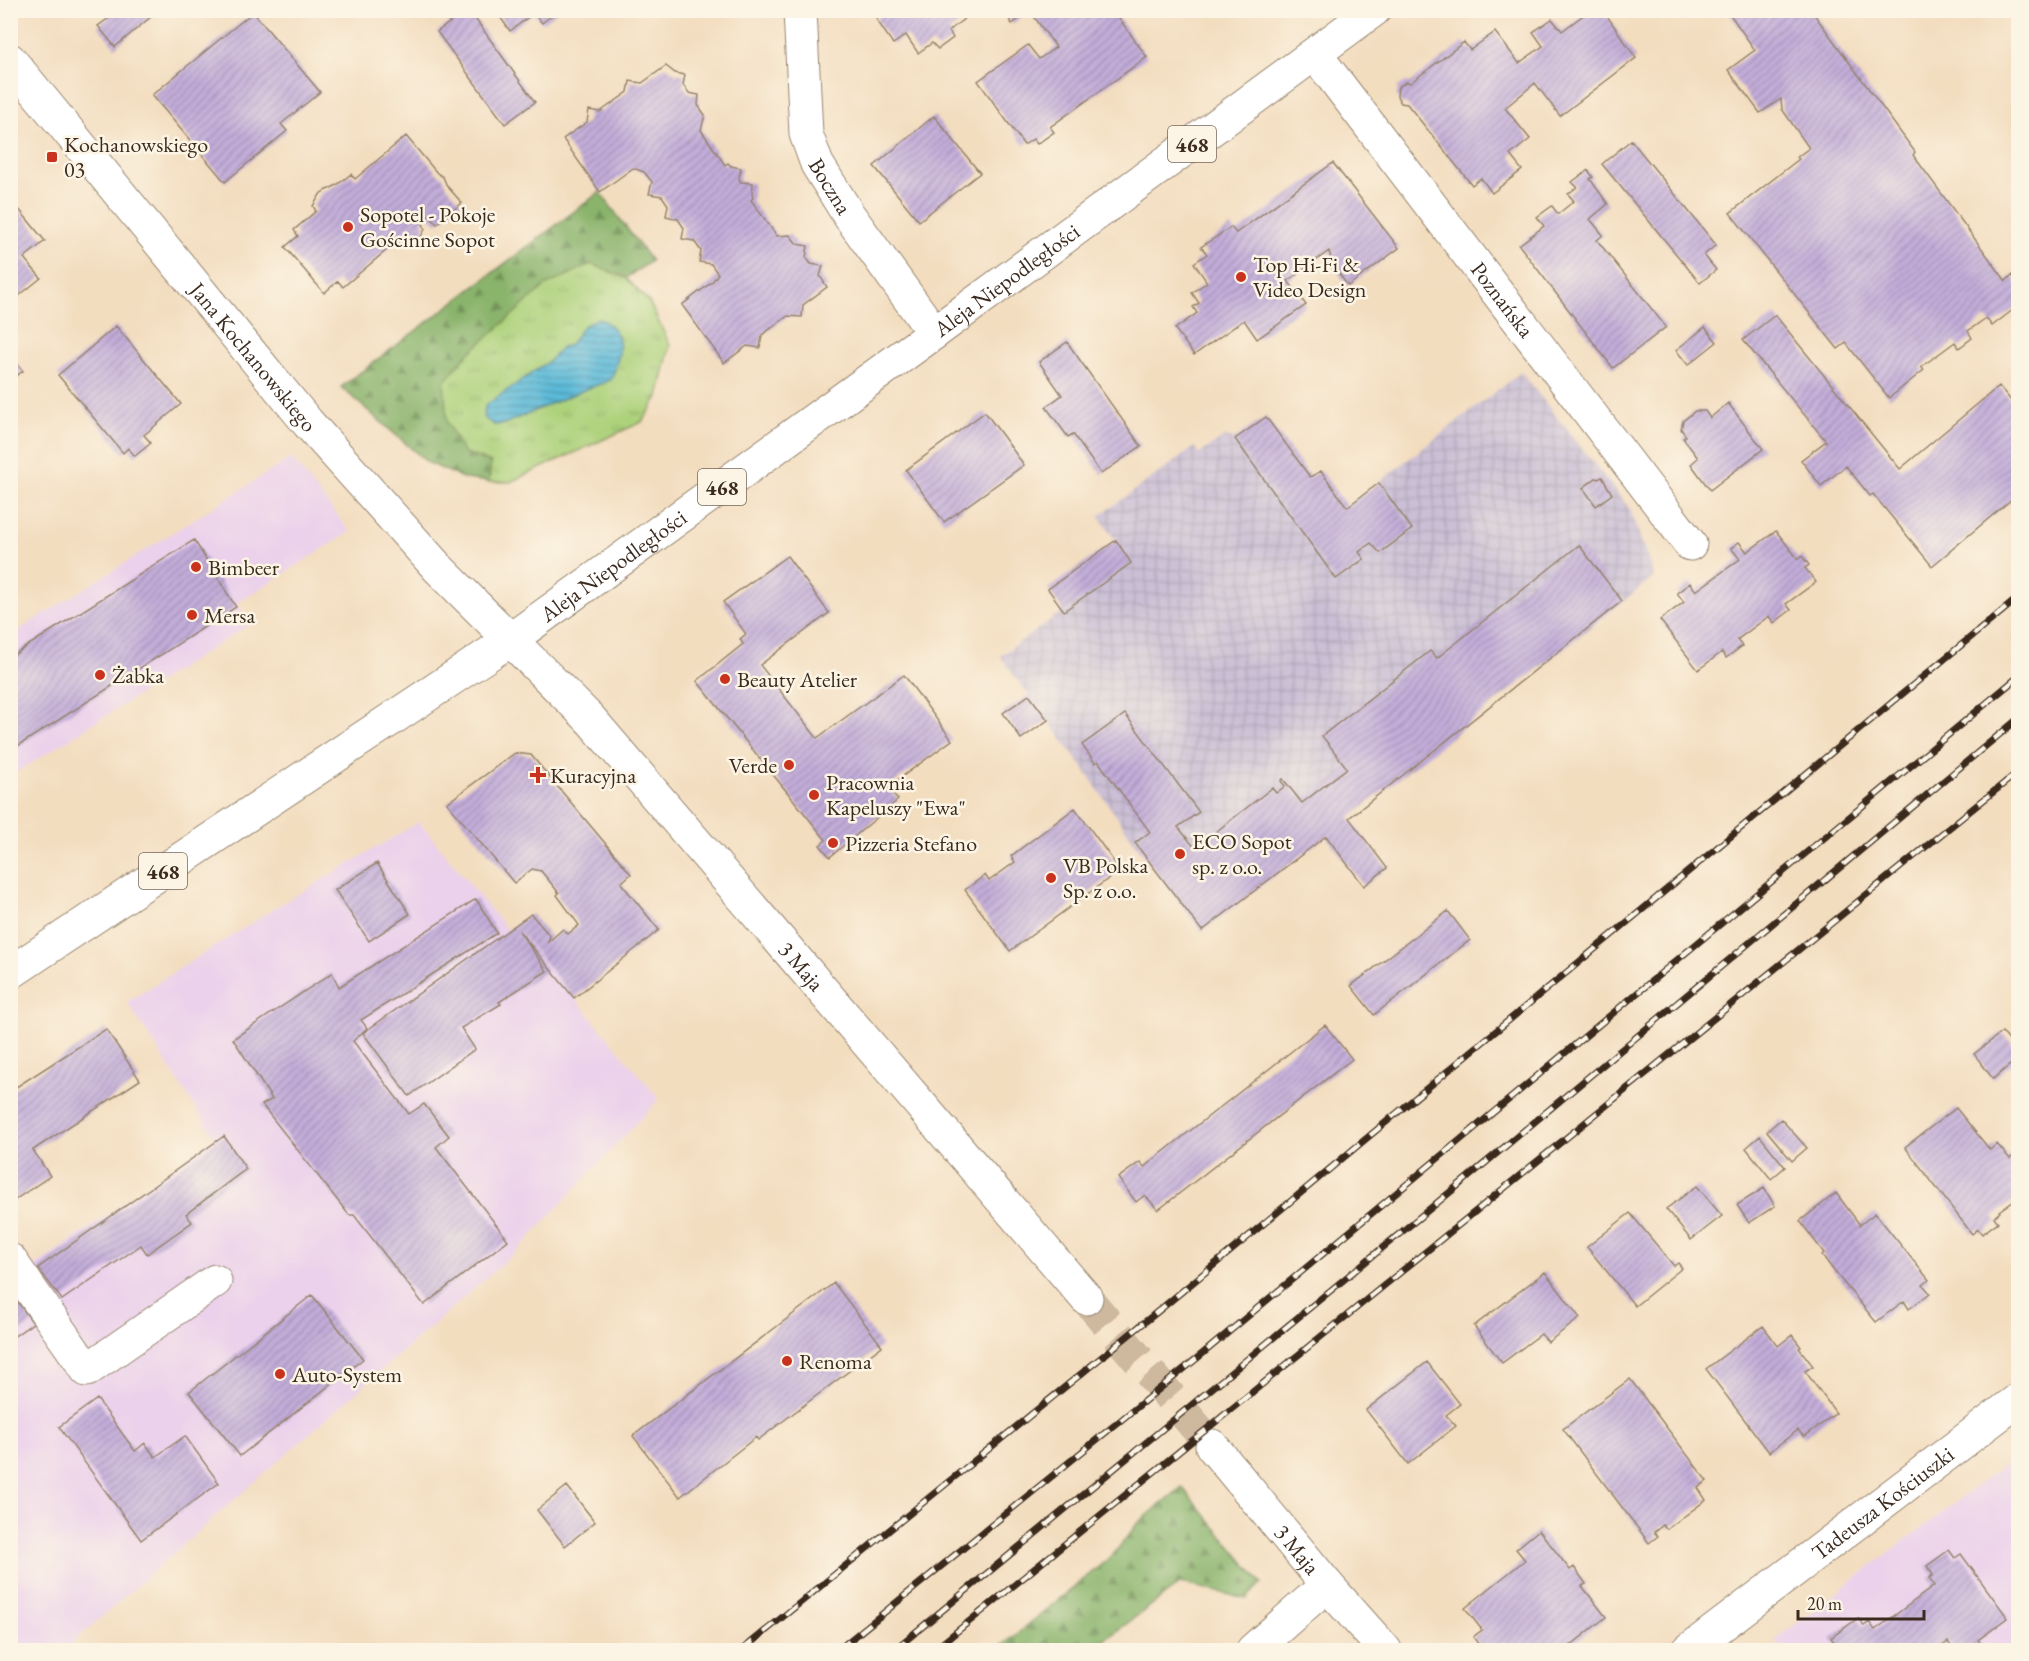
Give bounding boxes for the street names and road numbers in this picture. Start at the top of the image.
road number: 468 [1168,126,1216,162]
street label: Boczna [802,152,859,220]
street label: Aleja Niepodległości [927,217,1085,344]
street label: Poznańska [1464,256,1541,343]
street label: Jana Kochanowskiego [182,274,324,438]
road number: 468 [698,469,746,505]
street label: Aleja Niepodległości [533,503,692,629]
road number: 468 [139,853,187,889]
street label: 3 Maja [772,935,831,997]
street label: Tadeusza Kościuszki [1806,1440,1959,1566]
street label: 3 Maja [1268,1518,1327,1580]

